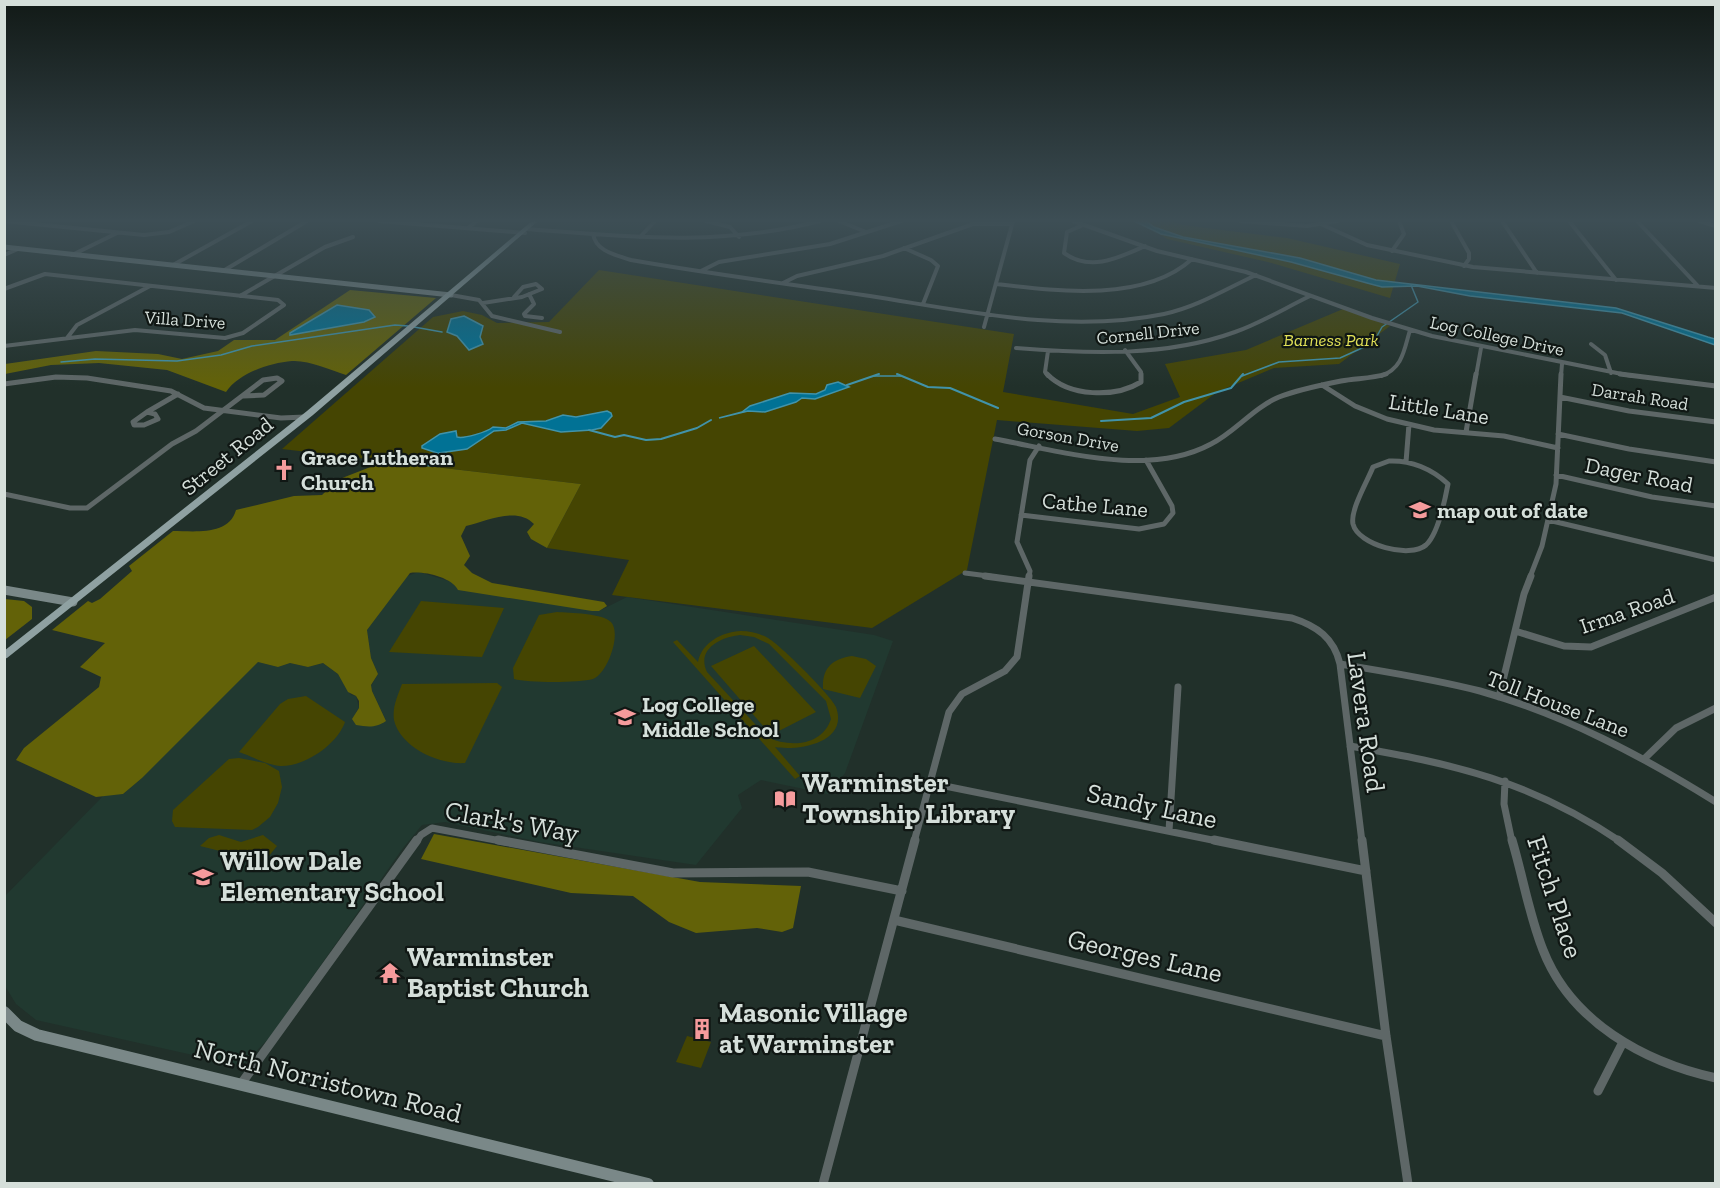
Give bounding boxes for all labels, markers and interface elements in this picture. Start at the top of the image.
street label: Villa Drive [143,306,226,334]
street label: Log College Drive [1428,311,1566,361]
street label: Cornell Drive [1096,317,1200,349]
park label: Barness Park [1283,329,1379,351]
street label: Darrah Road [1590,378,1690,416]
street label: Little Lane [1387,388,1491,430]
street label: Street Road [176,411,278,501]
street label: Gorson Drive [1015,417,1121,457]
place label: Grace Lutheran Church [301,444,453,496]
street label: Dager Road [1583,451,1695,499]
church icon: Grace Lutheran Church [272,458,296,482]
street label: Cathe Lane [1041,487,1149,523]
place label: map out of date [1437,497,1588,524]
school or university icon: map out of date [1408,498,1432,522]
street label: Irma Road [1576,582,1678,640]
street label: Lavera Road [1340,650,1392,795]
street label: Toll House Lane [1483,664,1633,744]
place label: Log College Middle School [642,691,779,743]
school or university icon: Log College Middle School [613,705,637,729]
place label: Warminster Township Library [802,767,1016,830]
street label: Sandy Lane [1084,777,1220,835]
library icon: Warminster Township Library [773,787,797,811]
street label: Clark's Way [443,794,582,850]
street label: Fitch Place [1520,832,1590,962]
place label: Willow Dale Elementary School [220,845,444,908]
school or university icon: Willow Dale Elementary School [191,865,215,889]
street label: Georges Lane [1064,923,1226,989]
place label: Warminster Baptist Church [407,941,589,1004]
temple icon: Warminster Baptist Church [378,961,402,985]
place label: Masonic Village at Warminster [719,997,907,1060]
building icon: Masonic Village at Warminster [690,1017,714,1041]
street label: North Norristown Road [191,1032,465,1130]

